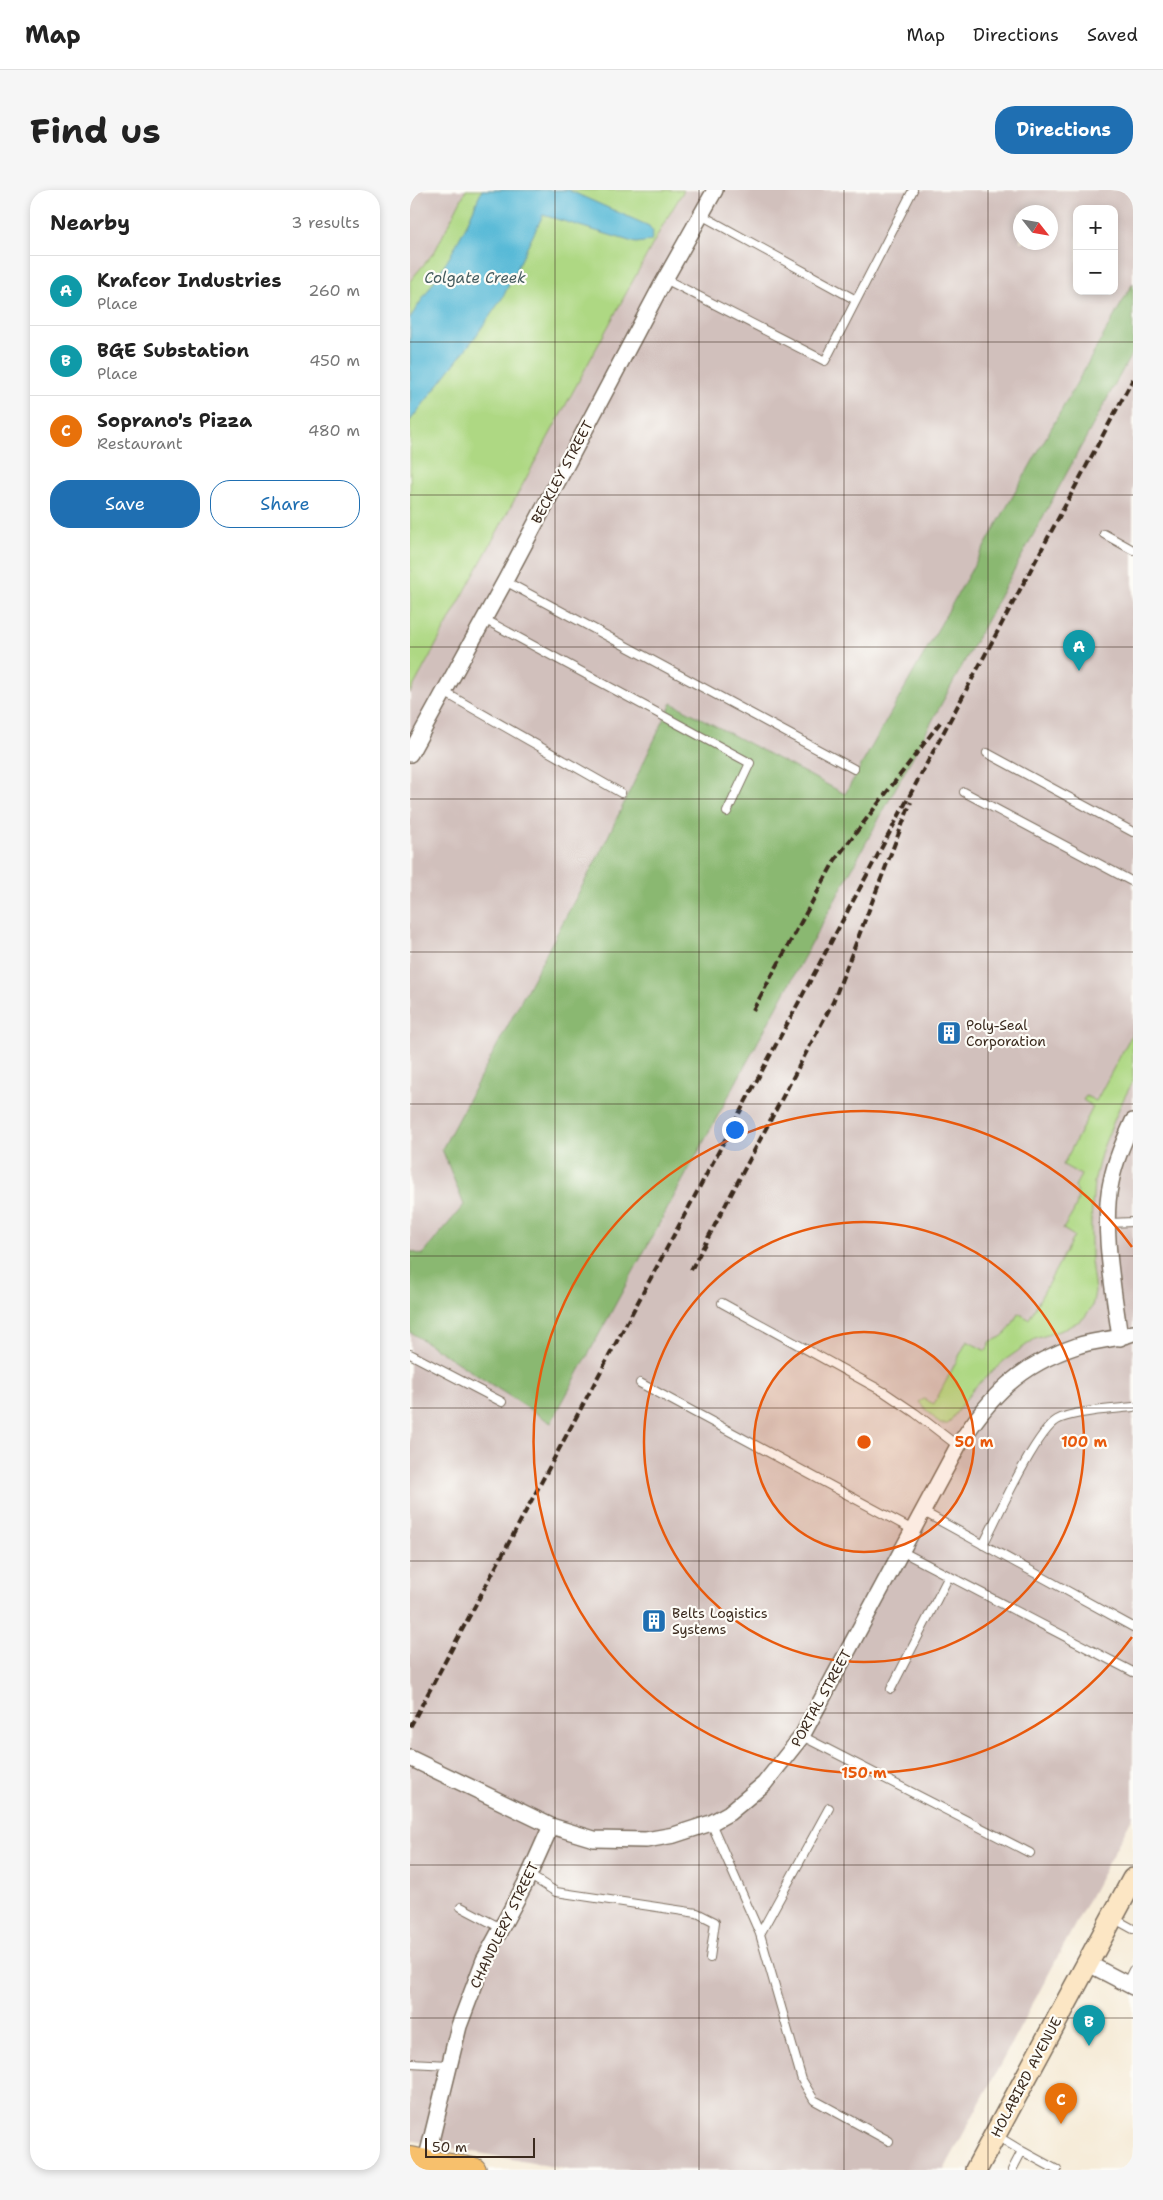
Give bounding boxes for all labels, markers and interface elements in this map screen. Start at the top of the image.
text: Map [25,19,81,51]
text: Map [907,23,945,47]
text: Directions [973,23,1059,47]
text: Saved [1087,23,1138,47]
button: Directions [995,106,1133,154]
text: Find us [30,107,161,154]
north arrow [1013,205,1058,250]
map controls [1073,205,1118,295]
button: + [1073,205,1118,250]
text: Nearby [50,209,130,237]
text: 3 results [291,212,360,233]
button: − [1073,250,1118,295]
text: Krafcor Industries [97,268,281,293]
water label: Colgate Creek [424,268,526,288]
text: A [60,280,72,301]
text: 260 m [308,280,360,301]
text: Place [97,293,138,314]
text: BGE Substation [97,338,249,363]
text: B [61,350,71,371]
text: 450 m [309,350,360,371]
text: Place [97,363,138,384]
text: Soprano's Pizza [97,408,252,433]
street label: BECKLEY STREET [527,417,597,527]
text: C [61,420,71,441]
text: 480 m [308,420,360,441]
text: Restaurant [97,433,183,454]
button: Save [50,480,200,528]
button: Share [210,480,360,528]
pin: A [1063,630,1095,671]
place label: Poly-Seal Corporation [966,1016,1046,1050]
building icon: Poly-Seal Corporation [936,1020,962,1046]
your location [722,1117,748,1143]
text: 50 m [955,1432,994,1452]
text: 100 m [1061,1432,1107,1452]
centre of rings [855,1433,873,1451]
place label: Belts Logistics Systems [672,1604,768,1638]
building icon: Belts Logistics Systems [641,1608,667,1634]
street label: PORTAL STREET [787,1646,855,1750]
text: 150 m [841,1763,887,1783]
street label: CHANDLERY STREET [466,1858,543,1991]
pin: B [1073,2005,1105,2046]
street label: HOLABIRD AVENUE [987,2013,1066,2140]
pin: C [1045,2083,1077,2124]
scale bar [425,2135,535,2158]
text: 50 m [432,2138,467,2156]

